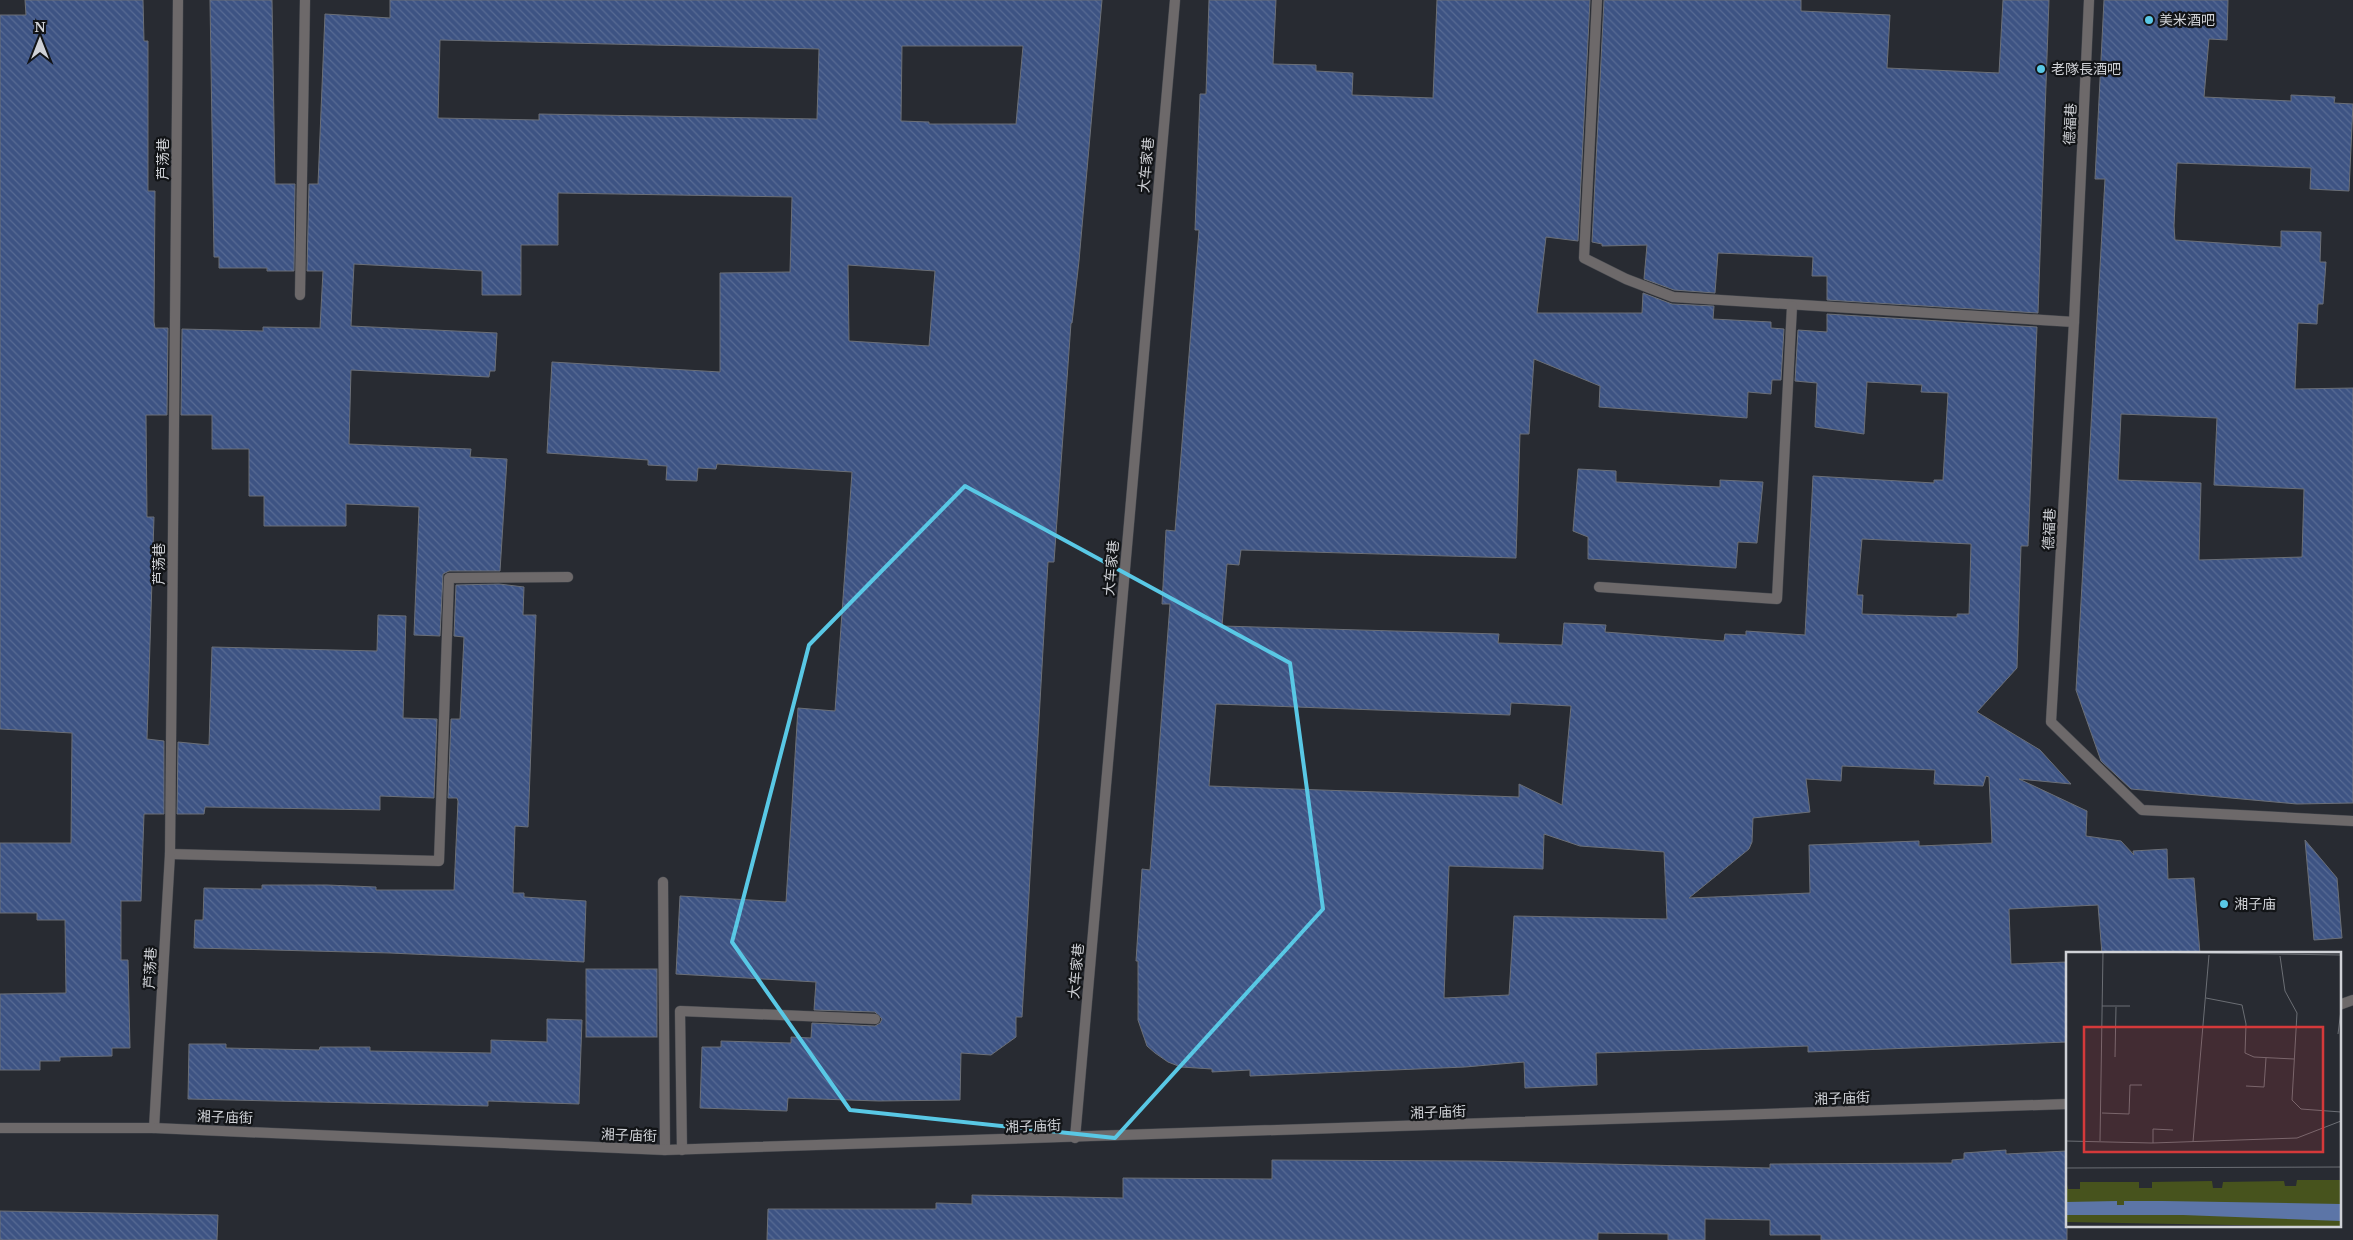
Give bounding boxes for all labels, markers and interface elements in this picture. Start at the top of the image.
place label: 美米酒吧 [2159,10,2215,29]
marker: 美米酒吧 [2143,14,2155,26]
north arrow [15,15,65,65]
text: N [34,17,46,36]
place label: 老隊長酒吧 [2051,59,2121,78]
marker: 老隊長酒吧 [2035,63,2047,75]
street label: 德福巷 [2059,103,2080,145]
street label: 大车家巷 [1134,136,1157,194]
street label: 芦荡巷 [153,138,172,180]
street label: 德福巷 [2038,508,2059,550]
street label: 大车家巷 [1099,539,1122,597]
street label: 芦荡巷 [149,543,168,585]
place label: 湘子庙 [2234,894,2276,913]
marker: 湘子庙 [2218,898,2230,910]
street label: 大车家巷 [1064,942,1087,1000]
street label: 芦荡巷 [139,947,160,989]
inset map [2066,952,2340,1228]
street label: 湘子庙街 [1814,1087,1870,1108]
street label: 湘子庙街 [1410,1101,1466,1122]
street label: 湘子庙街 [197,1106,253,1127]
street label: 湘子庙街 [1005,1115,1061,1136]
street label: 湘子庙街 [601,1124,657,1145]

